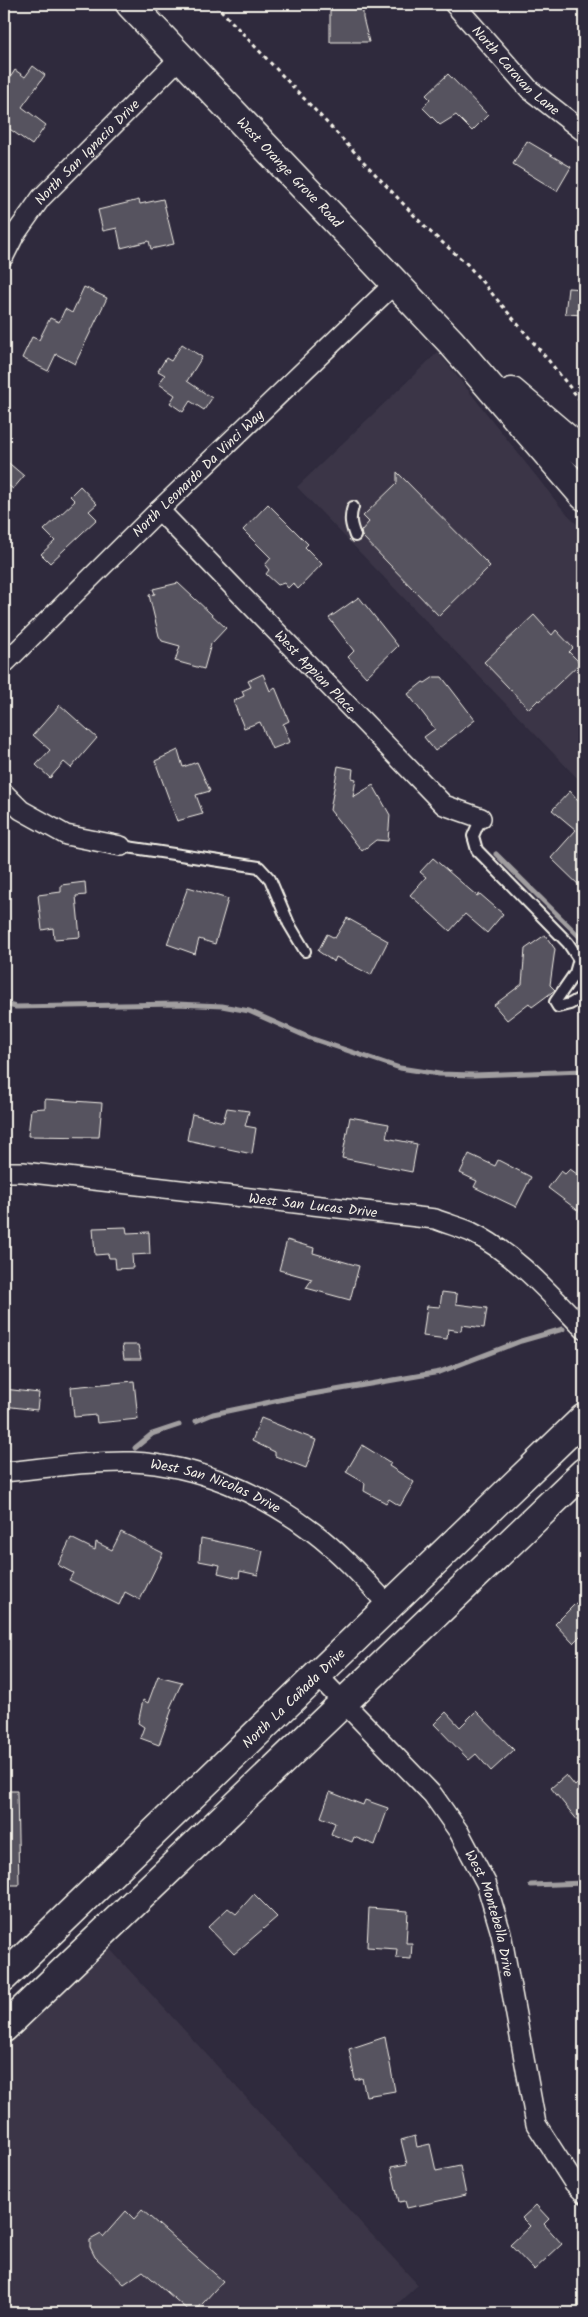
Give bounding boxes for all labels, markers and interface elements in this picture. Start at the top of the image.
street label: North Caravan Lane [466,21,565,122]
street label: North San Ignacio Drive [29,94,146,210]
street label: West Orange Grove Road [231,113,348,234]
street label: North Leonardo Da Vinci Way [128,404,270,543]
street label: West Appian Place [269,626,361,720]
street label: West San Lucas Drive [247,1188,379,1224]
street label: West San Nicolas Drive [149,1454,285,1520]
street label: North La Cañada Drive [237,1643,351,1754]
street label: West Montebella Drive [458,1846,519,1980]

